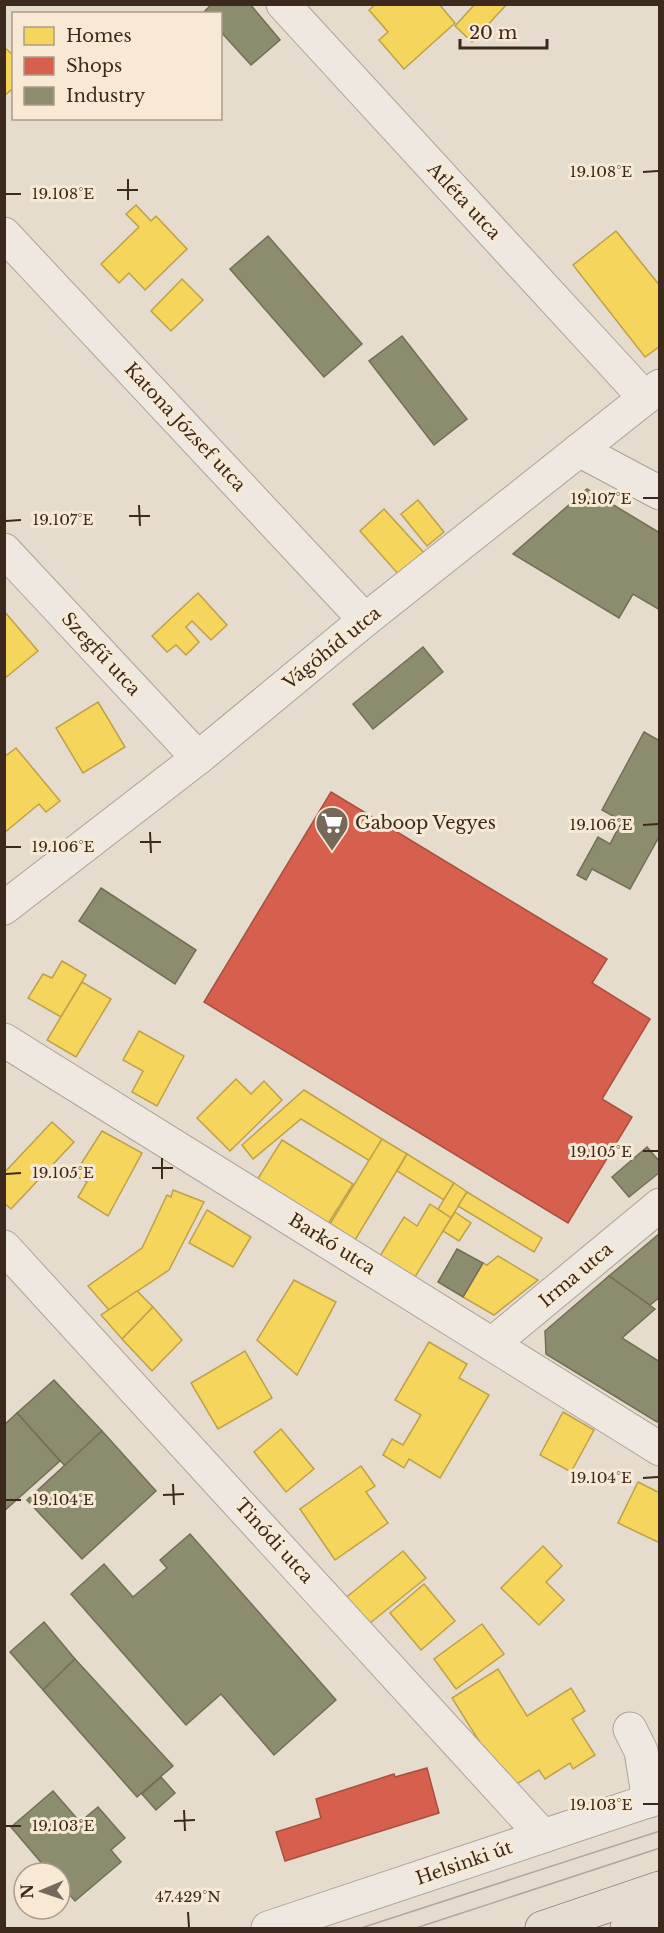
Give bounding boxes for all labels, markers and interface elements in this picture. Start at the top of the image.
legend [12,12,222,120]
scale bar [460,12,547,50]
text: 20 m [469,22,517,44]
text: Homes [66,25,132,47]
text: Shops [66,55,122,77]
text: Industry [66,85,146,107]
street label: Atléta utca [422,157,505,244]
text: 19.108°E [570,162,632,181]
text: 19.108°E [32,184,94,203]
street label: Katona József utca [120,358,250,496]
text: 19.107°E [571,489,632,508]
text: 19.107°E [33,510,94,529]
street label: Vágóhíd utca [278,602,385,695]
street label: Szegfű utca [57,608,145,700]
supermarket icon: Gaboop Vegyes [314,805,350,852]
place label: Gaboop Vegyes [355,812,496,834]
text: 19.106°E [569,815,633,834]
text: 19.106°E [31,837,95,856]
text: 19.105°E [570,1142,632,1161]
text: 19.105°E [32,1163,94,1182]
street label: Barkó utca [285,1209,379,1279]
street label: Irma utca [535,1238,617,1312]
text: 19.104°E [570,1468,632,1487]
text: 19.104°E [32,1490,94,1509]
street label: Tinódi utca [230,1494,318,1588]
text: 19.103°E [570,1795,632,1814]
text: 19.103°E [32,1816,94,1835]
street label: Helsinki út [413,1836,515,1890]
north arrow [12,1861,72,1921]
text: N [17,1884,37,1899]
text: 47.429°N [155,1887,221,1906]

